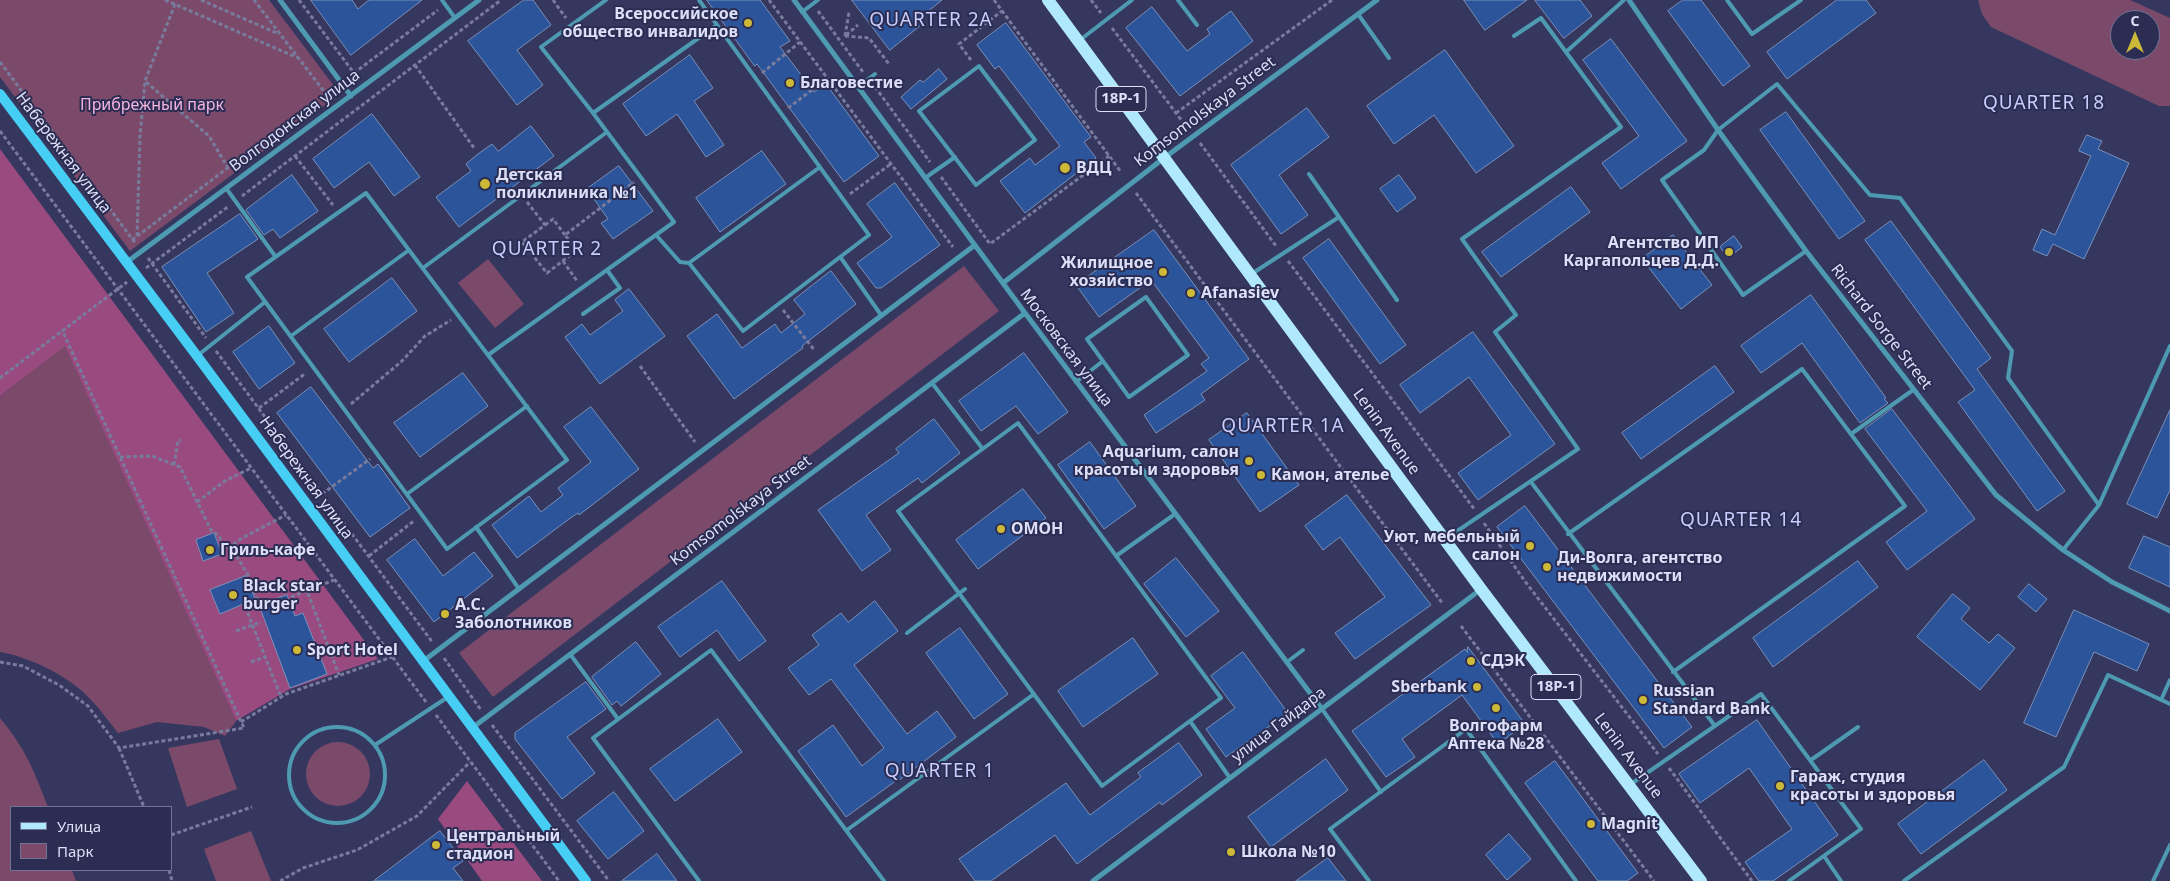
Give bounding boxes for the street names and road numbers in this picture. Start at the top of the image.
street label: Komsomolskaya Street [1131,53,1279,171]
street label: Волгодонская улица [226,66,364,176]
road number: 18Р-1 [1096,86,1146,112]
street label: Набережная улица [11,89,115,217]
street label: Richard Sorge Street [1826,261,1936,393]
street label: Московская улица [1016,285,1116,411]
street label: Lenin Avenue [1348,385,1424,479]
street label: Набережная улица [255,413,357,543]
street label: Komsomolskaya Street [667,452,815,570]
road number: 18Р-1 [1531,674,1581,700]
street label: улица Гайдара [1228,683,1330,767]
street label: Lenin Avenue [1590,710,1666,802]

